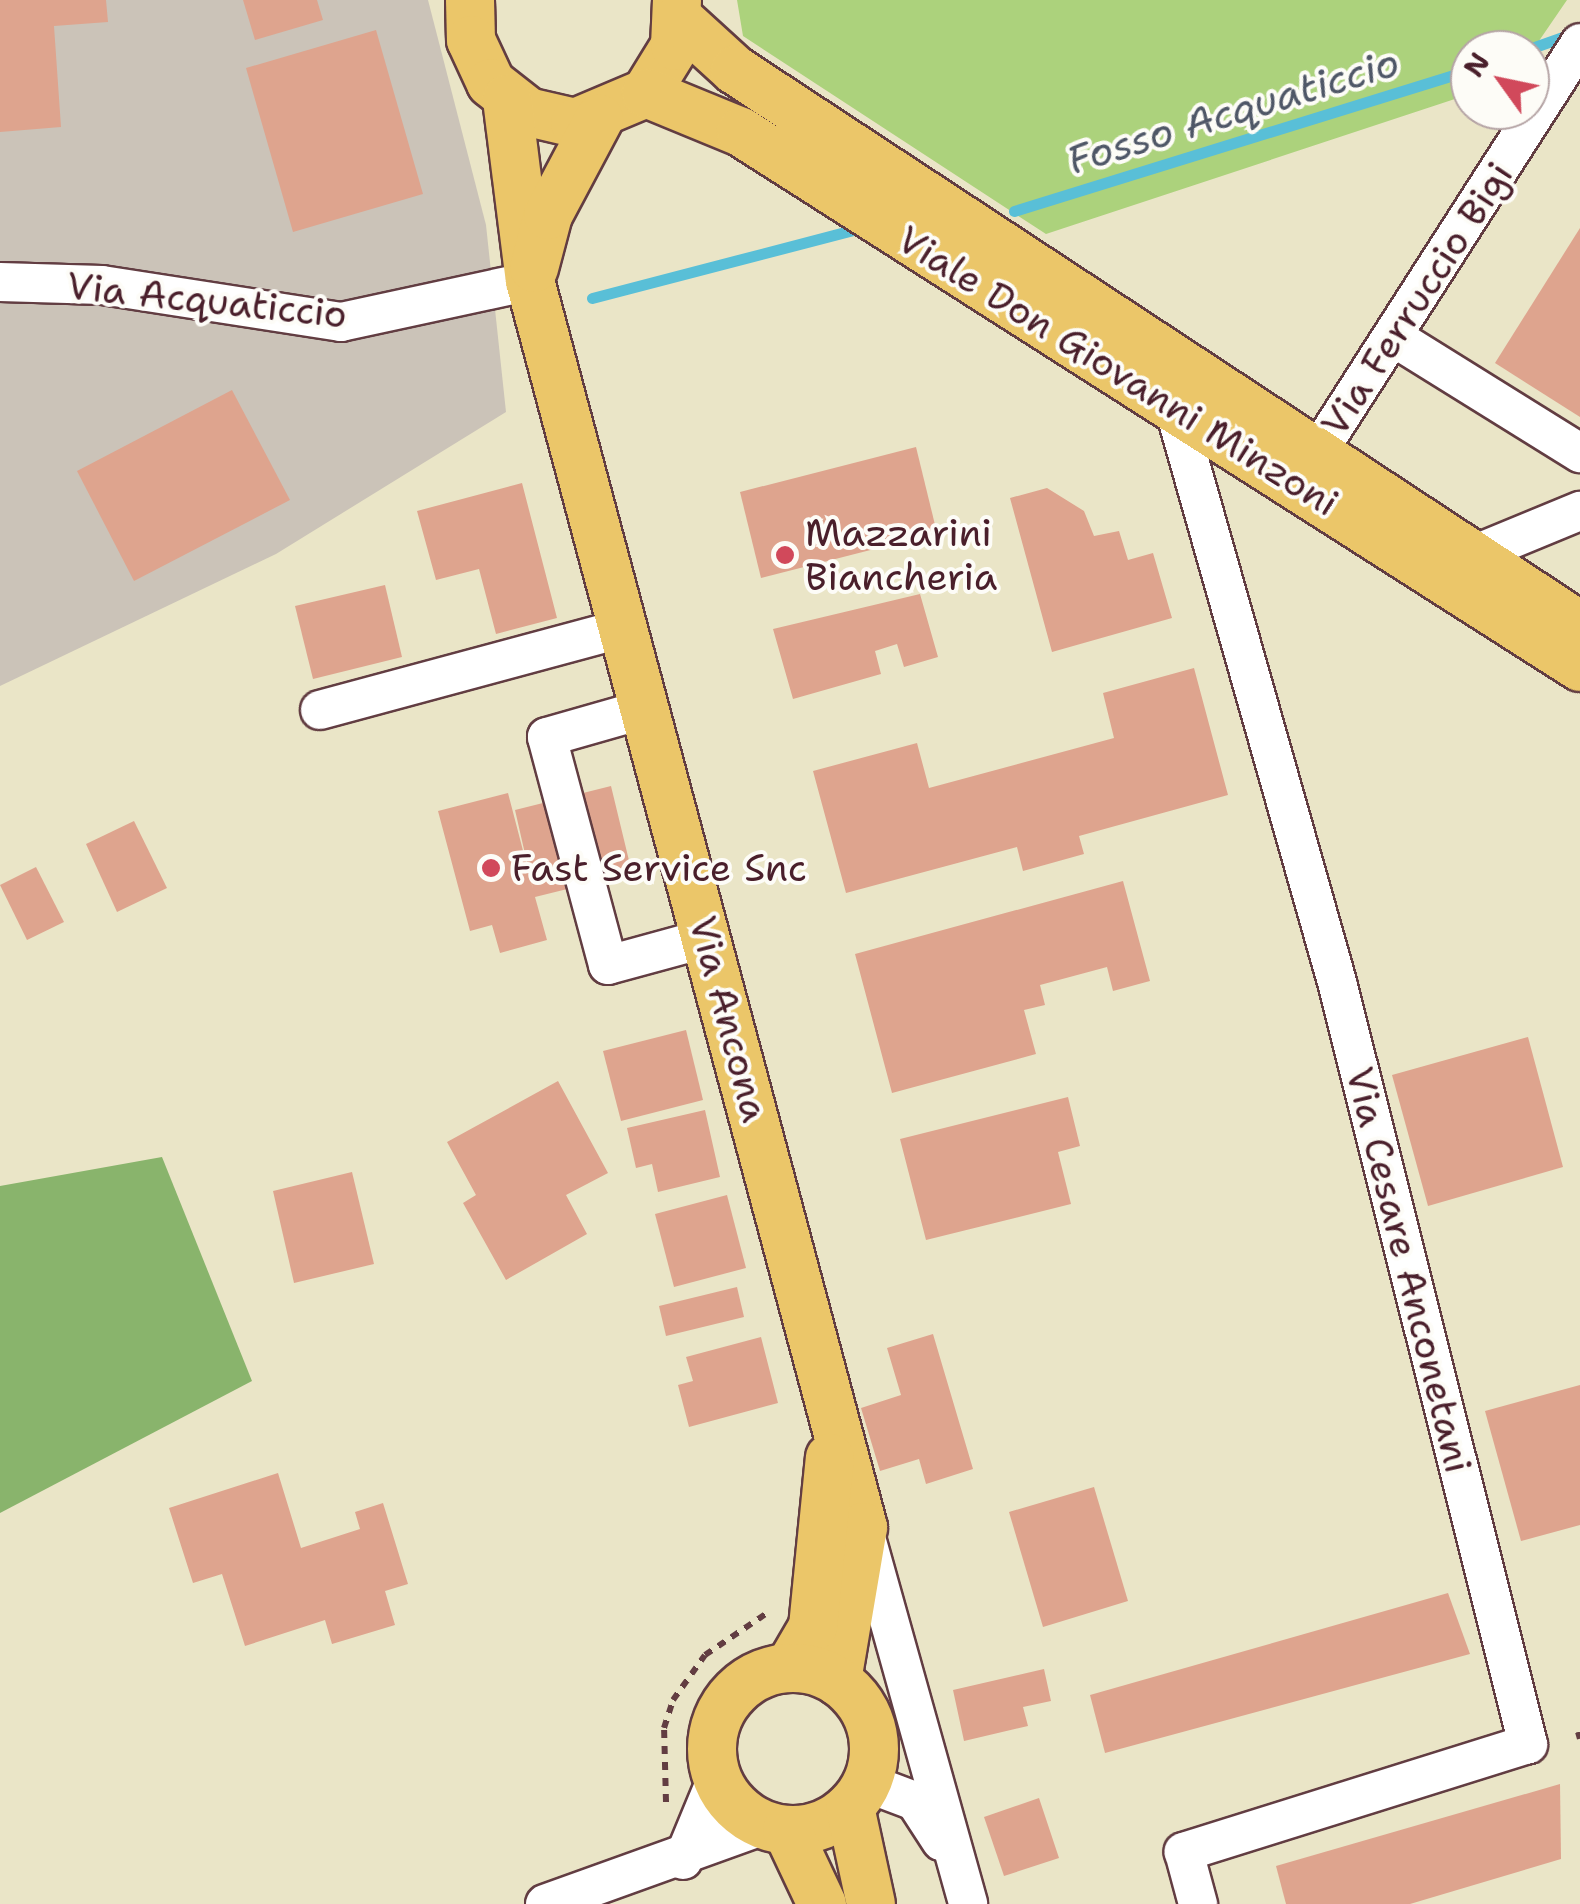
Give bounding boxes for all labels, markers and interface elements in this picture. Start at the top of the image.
north arrow [1450,30,1550,130]
water label: Fosso Acquaticcio [1061,38,1405,184]
text: N [1455,45,1498,84]
street label: Via Ferruccio Bigi [1311,154,1523,444]
street label: Viale Don Giovanni Minzoni [889,216,1347,526]
street label: Via Acquaticcio [65,263,349,337]
place label: Mazzarini Biancheria [805,510,997,600]
marker: Mazzarini Biancheria [774,544,796,566]
place label: Fast Service Snc [511,845,807,891]
marker: Fast Service Snc [480,857,502,879]
street label: Via Ancona [680,911,778,1127]
street label: Via Cesare Anconetani [1337,1062,1481,1478]

